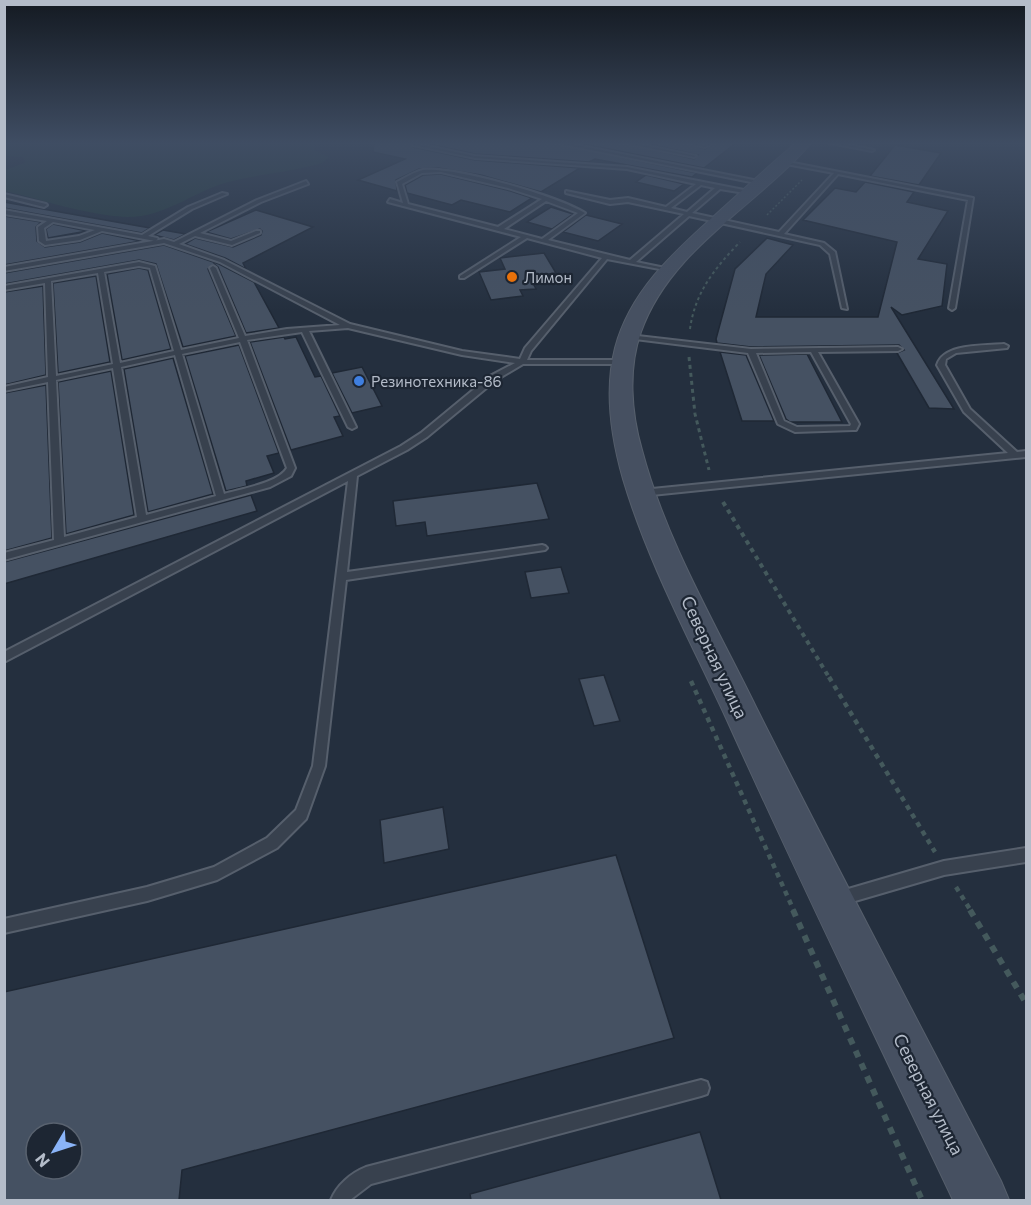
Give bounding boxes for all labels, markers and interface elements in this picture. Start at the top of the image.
place label: Лимон [524,268,572,286]
marker: Лимон [505,270,519,284]
place label: Резинотехника-86 [371,372,502,390]
marker: Резинотехника-86 [352,374,366,388]
street label: Северная улица [677,592,753,722]
street label: Северная улица [889,1030,969,1158]
north arrow [24,1121,84,1181]
text: N [31,1150,53,1171]

